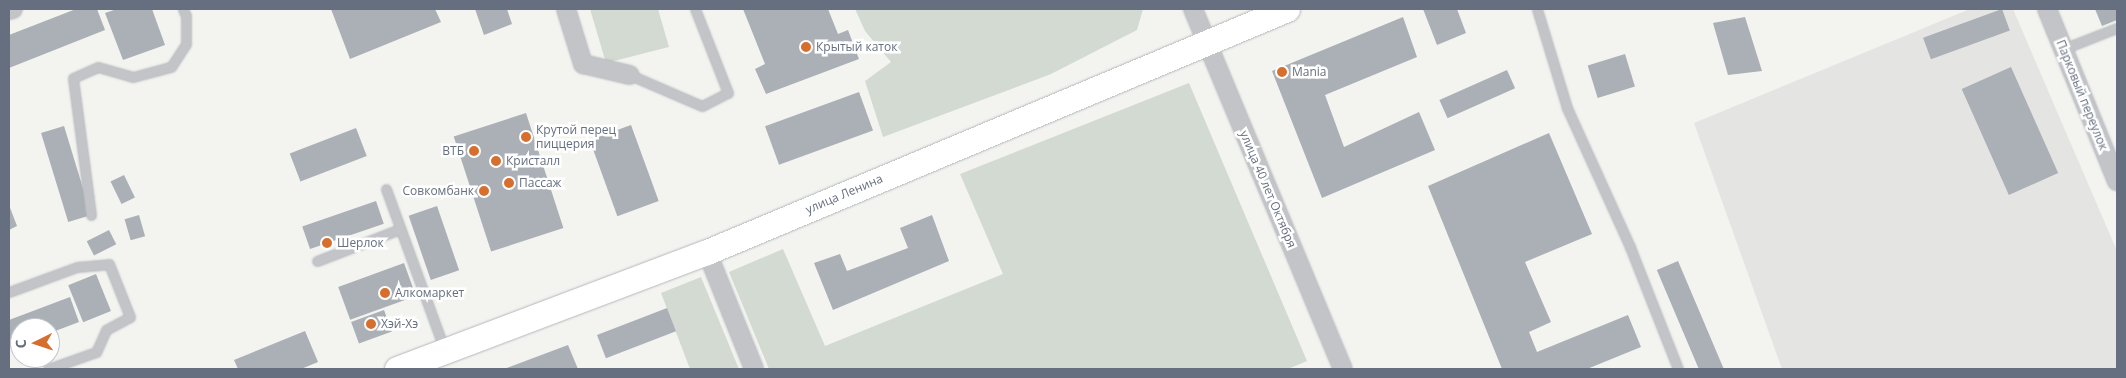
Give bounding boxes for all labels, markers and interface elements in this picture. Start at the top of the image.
street label: Парковый переулок [2053,38,2111,152]
place label: Крытый каток [816,40,897,54]
marker: Крытый каток [800,41,812,53]
place label: Mania [1292,65,1327,79]
marker: Mania [1276,66,1288,78]
place label: Крутой перец пиццерия [536,123,616,151]
street label: улица 40 лет Октября [1237,128,1299,250]
marker: Крутой перец пиццерия [520,131,532,143]
place label: ВТБ [442,144,464,158]
marker: ВТБ [468,145,480,157]
place label: Кристалл [506,154,560,168]
marker: Кристалл [490,155,502,167]
street label: улица Ленина [803,171,885,217]
place label: Пассаж [519,176,561,190]
marker: Пассаж [503,177,515,189]
place label: Совкомбанк [403,184,474,198]
marker: Совкомбанк [478,185,490,197]
place label: Шерлок [337,236,384,250]
marker: Шерлок [321,237,333,249]
place label: Алкомаркет [395,286,464,300]
marker: Алкомаркет [379,287,391,299]
place label: Хэй-Хэ [381,317,418,331]
north arrow [10,318,60,368]
marker: Хэй-Хэ [365,318,377,330]
text: С [11,339,30,349]

